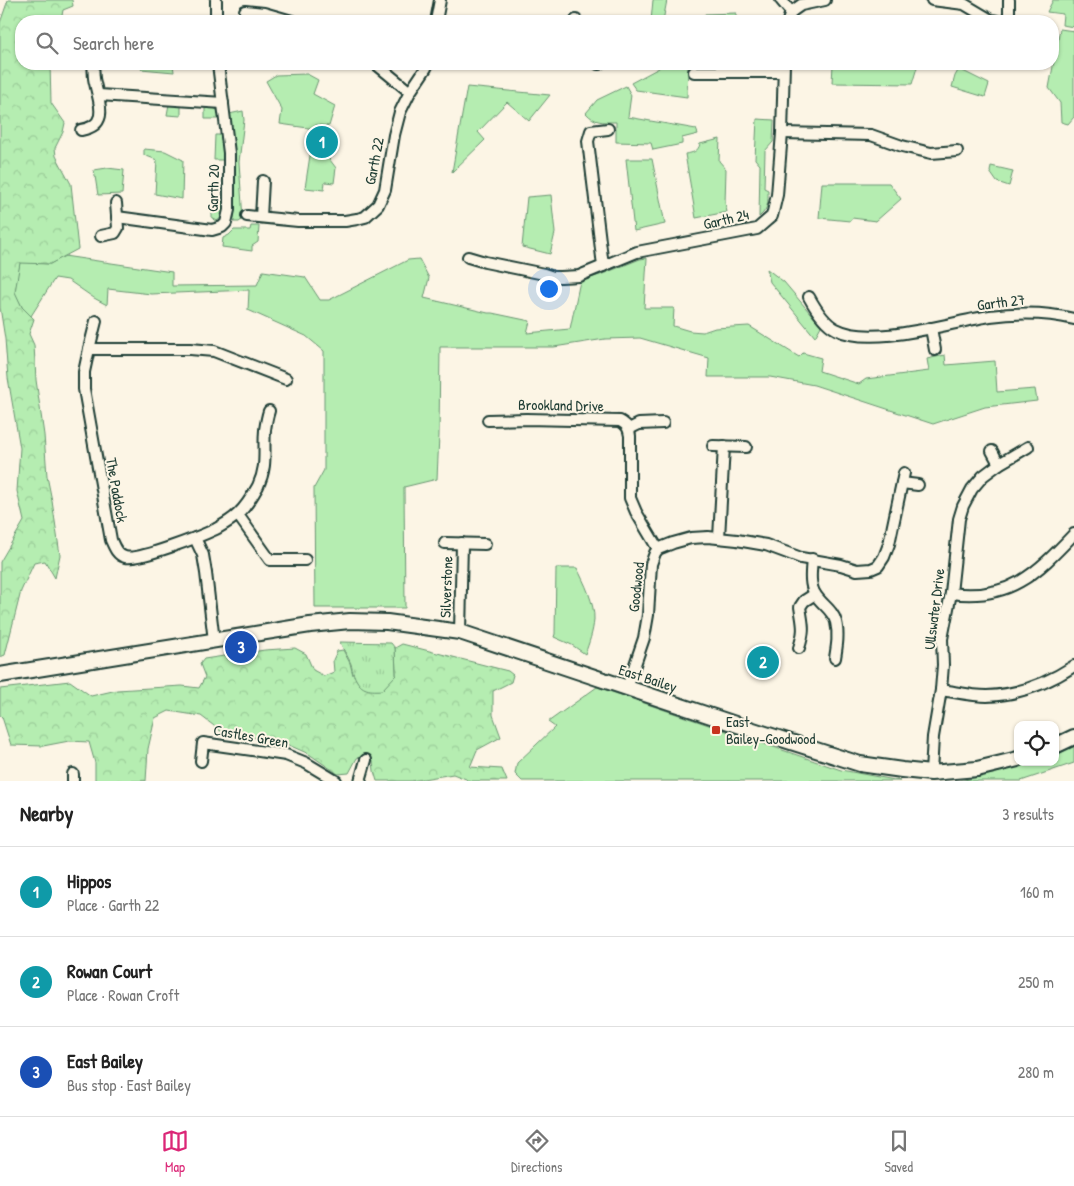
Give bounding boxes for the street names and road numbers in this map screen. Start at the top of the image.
street label: Garth 22 [359,136,389,186]
street label: Garth 20 [202,164,224,212]
street label: Garth 24 [701,203,751,234]
street label: Garth 27 [976,289,1026,315]
street label: Brookland Drive [518,394,604,416]
street label: The Paddock [101,456,133,524]
street label: Silverstone [434,556,458,618]
street label: Goodwood [623,561,649,613]
street label: Ullswater Drive [919,567,949,651]
street label: East Bailey [616,659,680,697]
street label: Castles Green [212,719,290,753]

